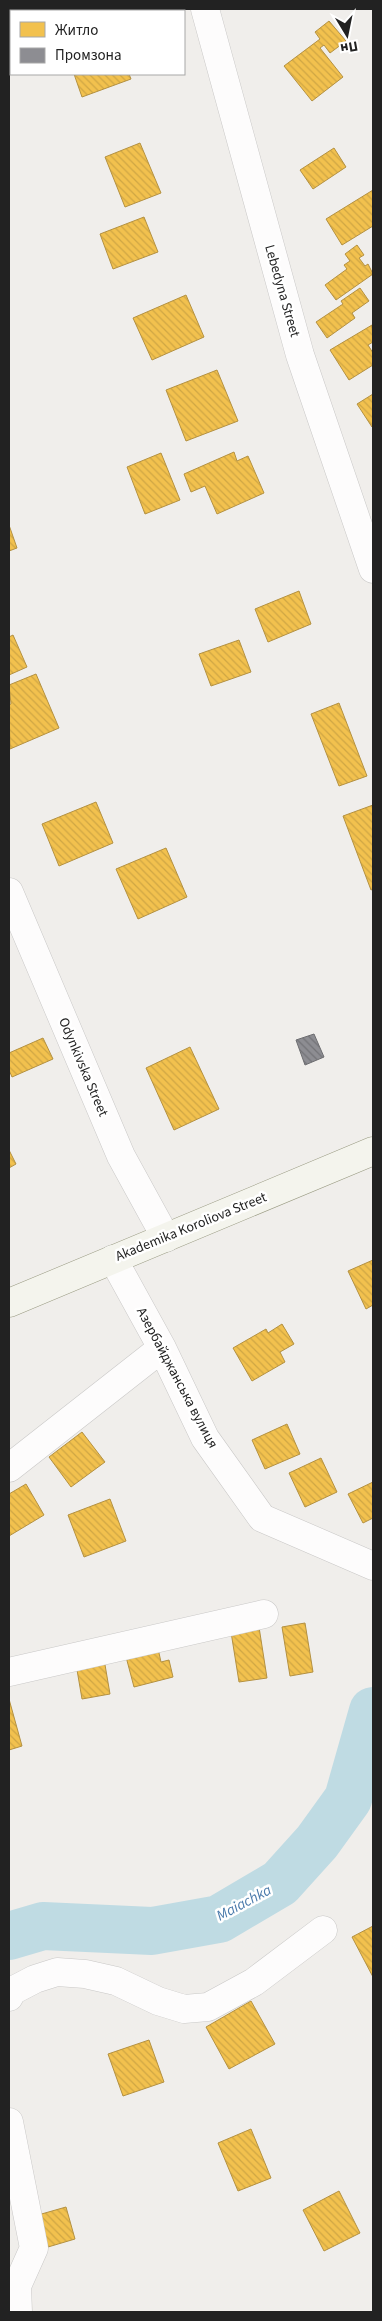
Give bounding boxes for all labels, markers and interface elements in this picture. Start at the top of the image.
legend [10,10,185,75]
north arrow [322,10,372,60]
text: Житло [55,20,98,41]
text: Пн [339,35,359,58]
text: Промзона [55,45,122,66]
street label: Lebedyna Street [259,243,305,340]
street label: Odynkivska Street [53,1014,113,1120]
street label: Akademika Koroliova Street [112,1187,270,1267]
street label: Азербайджанська вулиця [131,1304,223,1452]
water label: Maiachka [213,1880,275,1926]

